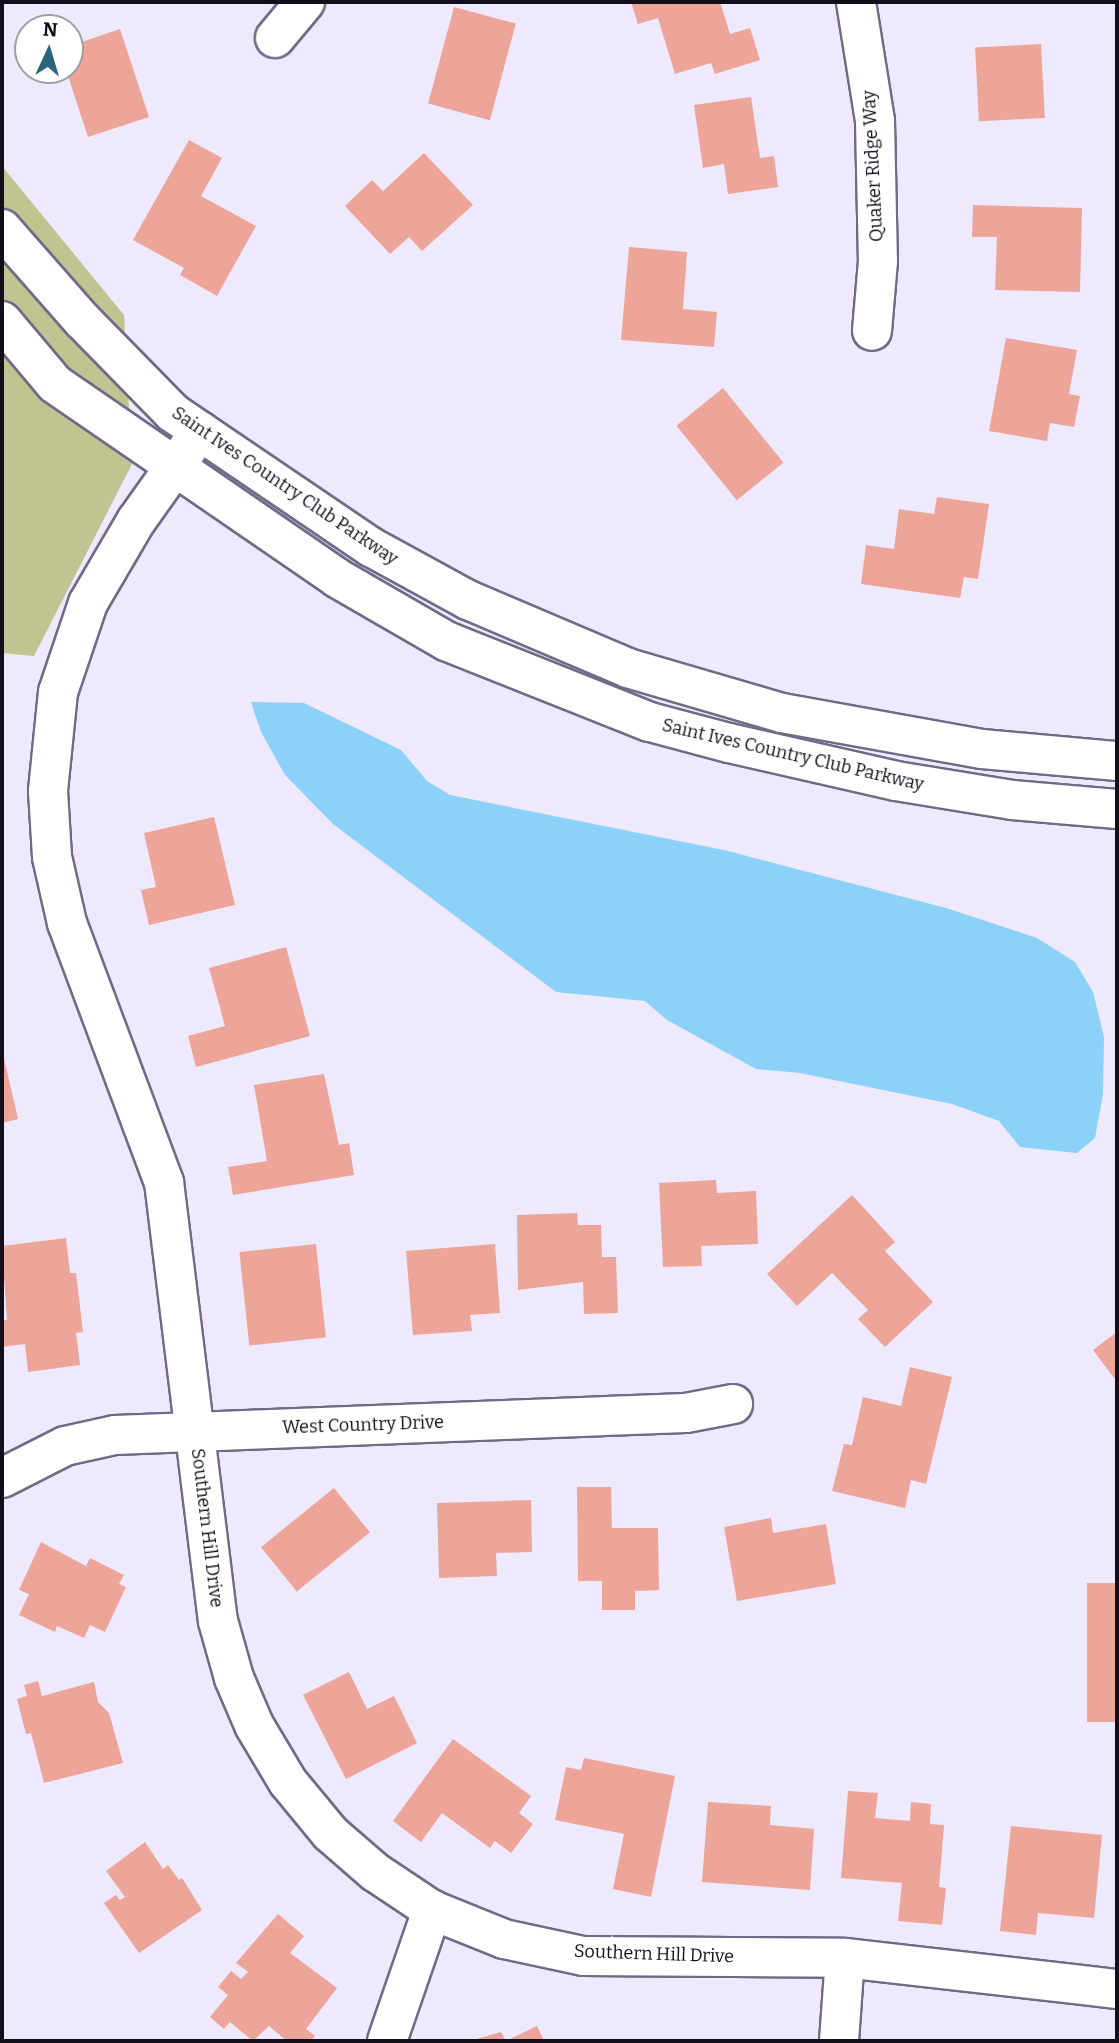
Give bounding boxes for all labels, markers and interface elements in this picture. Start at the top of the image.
north arrow [14,14,84,84]
text: N [42,18,58,42]
street label: Quaker Ridge Way [858,90,888,242]
street label: Saint Ives Country Club Parkway [168,402,402,570]
street label: Saint Ives Country Club Parkway [660,714,926,796]
street label: West Country Drive [282,1411,444,1439]
street label: Southern Hill Drive [187,1447,227,1609]
street label: Southern Hill Drive [574,1940,734,1968]

